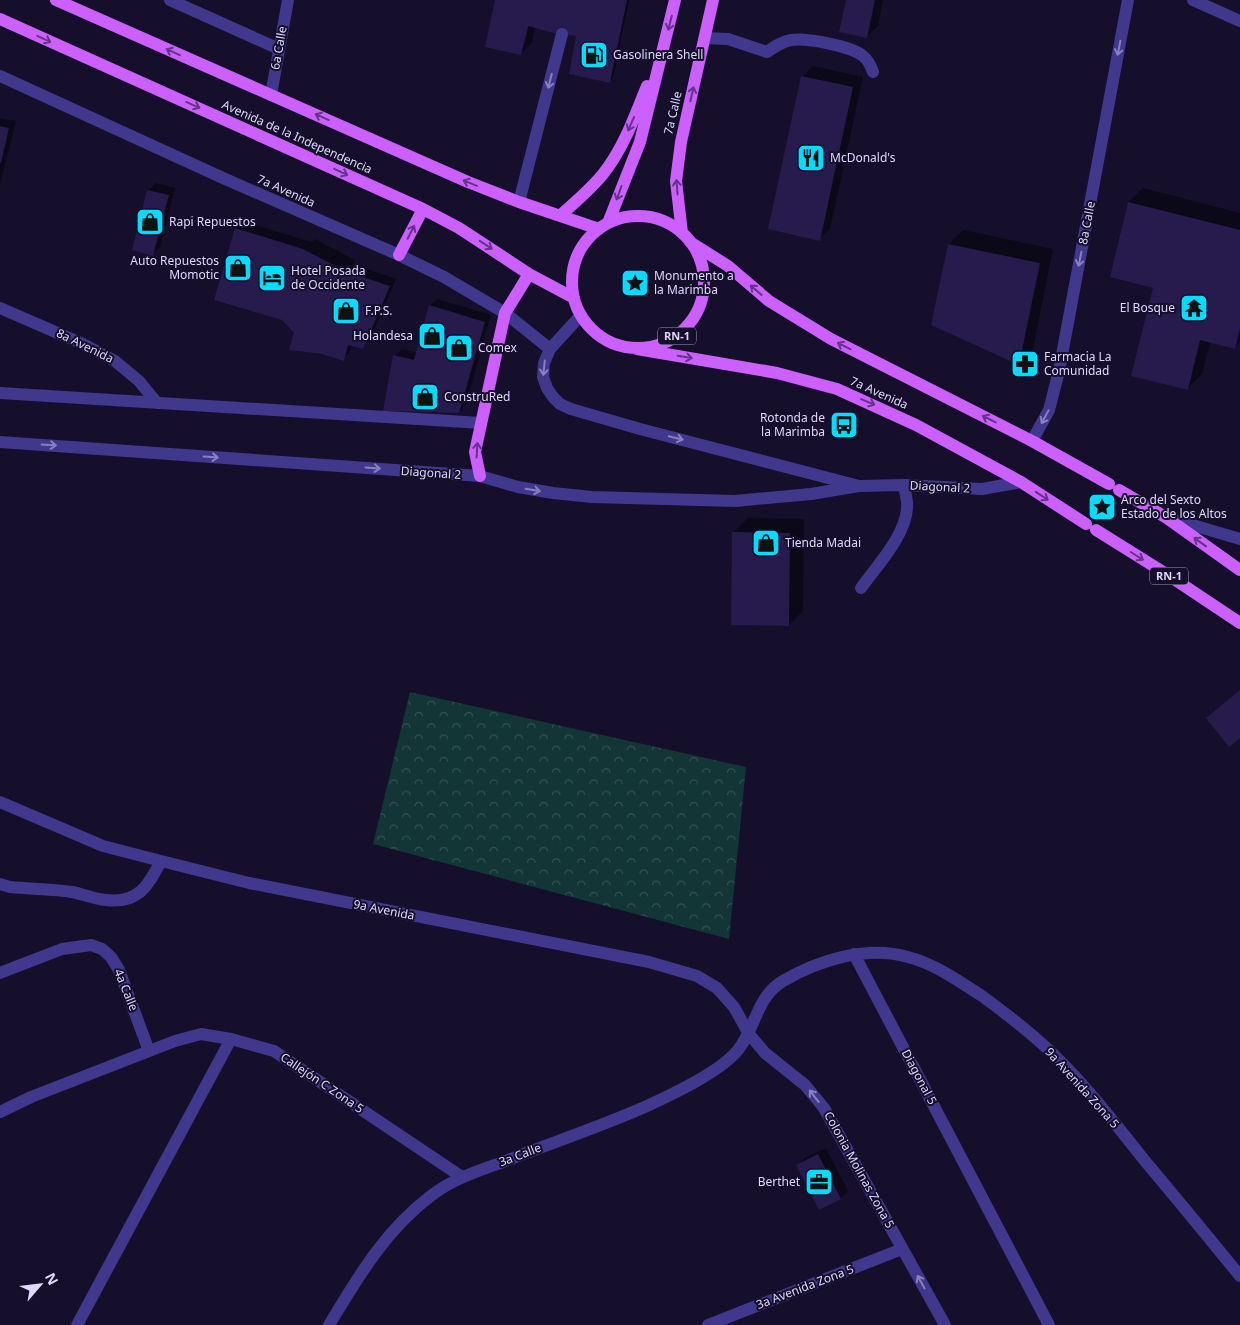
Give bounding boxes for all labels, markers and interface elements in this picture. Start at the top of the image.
one-way arrow [664,15,674,31]
street label: 6a Calle [266,25,291,71]
one-way arrow [36,35,51,44]
fuel station icon: Gasolinera Shell [579,40,609,70]
one-way arrow [1114,40,1124,56]
one-way arrow [166,46,181,56]
place label: Gasolinera Shell [613,46,703,63]
one-way arrow [545,73,554,89]
one-way arrow [688,87,697,103]
street label: 7a Calle [659,89,686,136]
street label: Avenida de la Independencia [219,96,375,177]
one-way arrow [185,101,200,110]
one-way arrow [314,112,329,121]
one-way arrow [626,116,636,131]
restaurant icon: McDonald's [796,143,826,173]
place label: McDonald's [830,149,896,166]
one-way arrow [333,167,348,177]
street label: 7a Avenida [254,170,318,211]
one-way arrow [463,177,478,187]
one-way arrow [672,180,682,196]
one-way arrow [614,185,623,201]
street label: 8a Calle [1074,199,1099,246]
shop icon: Rapi Repuestos [135,207,165,237]
place label: Rapi Repuestos [169,213,256,230]
one-way arrow [407,225,416,240]
one-way arrow [478,241,492,251]
one-way arrow [1075,251,1085,267]
place label: Auto Repuestos Momotic [130,252,219,283]
shop icon: Auto Repuestos Momotic [223,253,253,283]
place label: Hotel Posada de Occidente [291,262,366,293]
hotel icon: Hotel Posada de Occidente [257,263,287,293]
place label: Monumento a la Marimba [654,267,734,298]
place icon: Monumento a la Marimba [620,268,650,298]
one-way arrow [750,284,763,295]
temple icon: El Bosque [1179,293,1209,323]
shop icon: F.P.S. [331,296,361,326]
place label: El Bosque [1120,299,1175,316]
place label: F.P.S. [365,302,392,319]
shop icon: Holandesa [417,321,447,351]
street label: 8a Avenida [54,324,117,367]
place label: Holandesa [353,327,413,344]
road number: RN-1 [658,328,696,344]
shop icon: Comex [444,333,474,363]
place label: Comex [478,339,518,356]
one-way arrow [837,341,852,350]
place label: Farmacia La Comunidad [1044,348,1112,379]
pharmacy icon: Farmacia La Comunidad [1010,349,1040,379]
one-way arrow [677,352,693,362]
one-way arrow [540,360,549,376]
street label: 7a Avenida [847,372,911,413]
shop icon: ConstruRed [410,382,440,412]
place label: ConstruRed [444,388,510,405]
one-way arrow [860,398,875,408]
place label: Rotonda de la Marimba [760,409,825,440]
bus stop icon: Rotonda de la Marimba [829,410,859,440]
one-way arrow [1040,410,1050,425]
one-way arrow [982,414,997,423]
one-way arrow [668,434,684,443]
one-way arrow [40,440,56,449]
one-way arrow [472,442,481,458]
one-way arrow [202,452,218,461]
street label: Diagonal 2 [400,462,462,483]
one-way arrow [365,464,381,473]
street label: Diagonal 2 [909,476,971,497]
one-way arrow [525,485,541,495]
one-way arrow [1034,491,1048,501]
place label: Arco del Sexto Estado de los Altos [1121,491,1227,522]
place icon: Arco del Sexto Estado de los Altos [1087,492,1117,522]
shop icon: Tienda Madai [751,528,781,558]
place label: Tienda Madai [785,534,861,551]
one-way arrow [1193,537,1207,547]
one-way arrow [1130,551,1144,561]
road number: RN-1 [1150,568,1188,584]
street label: 9a Avenida [352,895,416,924]
street label: 4a Calle [110,966,143,1014]
street label: 9a Avenida Zona 5 [1042,1044,1123,1132]
street label: Diagonal 5 [898,1046,941,1108]
street label: Callejón C Zona 5 [277,1048,367,1117]
one-way arrow [809,1090,820,1103]
street label: Colonia Molinas Zona 5 [820,1108,899,1231]
street label: 3a Calle [496,1139,544,1170]
office icon: Berthet [804,1167,834,1197]
place label: Berthet [758,1173,801,1190]
north arrow [15,1260,65,1310]
street label: 3a Avenida Zona 5 [754,1260,856,1313]
text: N [41,1269,63,1288]
one-way arrow [916,1276,926,1290]

